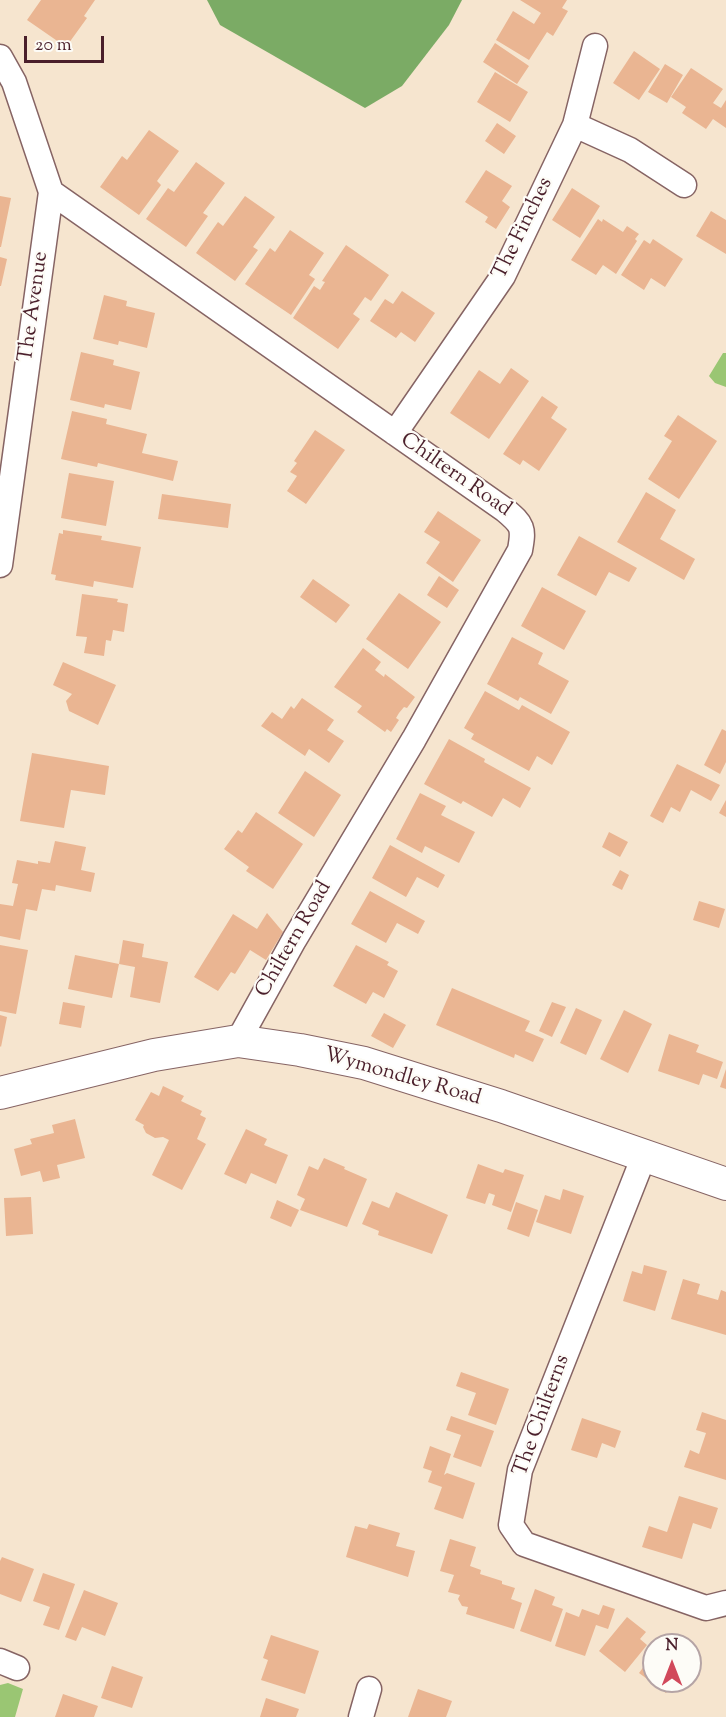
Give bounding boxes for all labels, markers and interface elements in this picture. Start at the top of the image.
scale bar [27,24,106,62]
text: 20 m [35,33,72,59]
street label: The Finches [489,174,559,284]
street label: The Avenue [15,250,55,364]
street label: Chiltern Road [395,428,515,524]
street label: Chiltern Road [252,877,338,1003]
street label: Wymondley Road [320,1043,484,1113]
street label: The Chilterns [509,1352,577,1480]
north arrow [642,1633,702,1693]
text: N [666,1635,678,1658]

